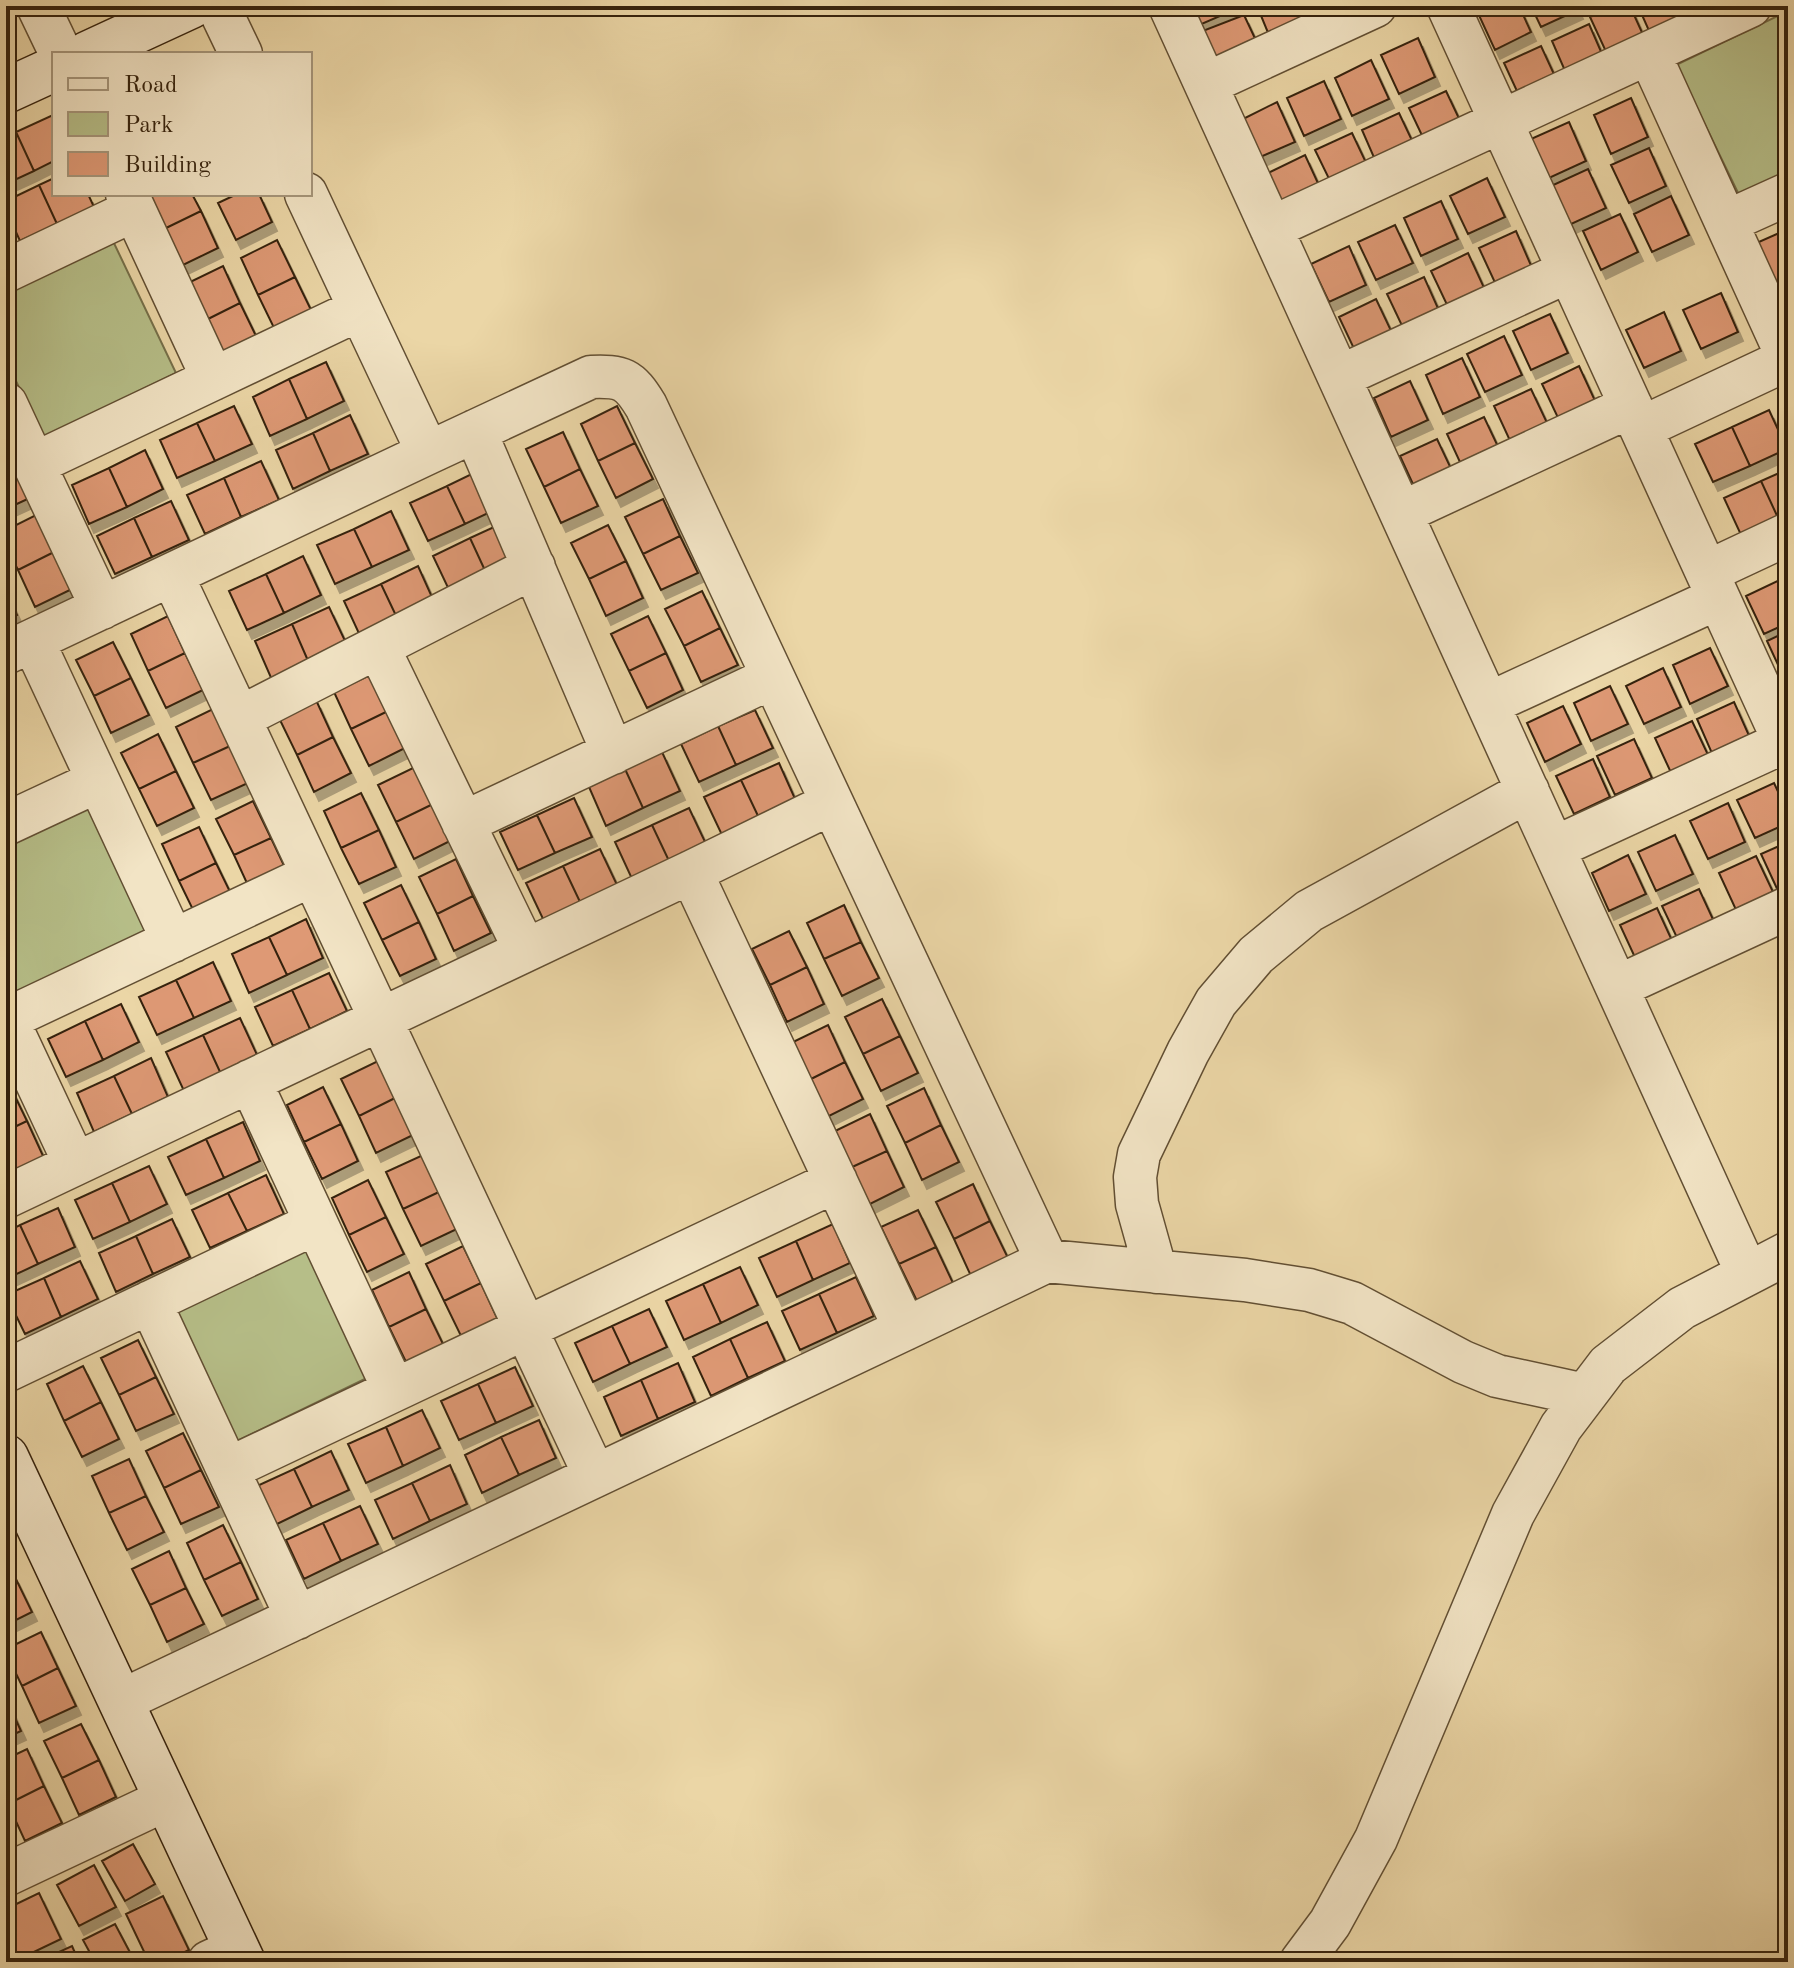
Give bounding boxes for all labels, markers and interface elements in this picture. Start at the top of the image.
legend [52,52,312,196]
text: Road [124,74,177,98]
text: Park [124,114,173,138]
text: Building [124,154,211,178]

